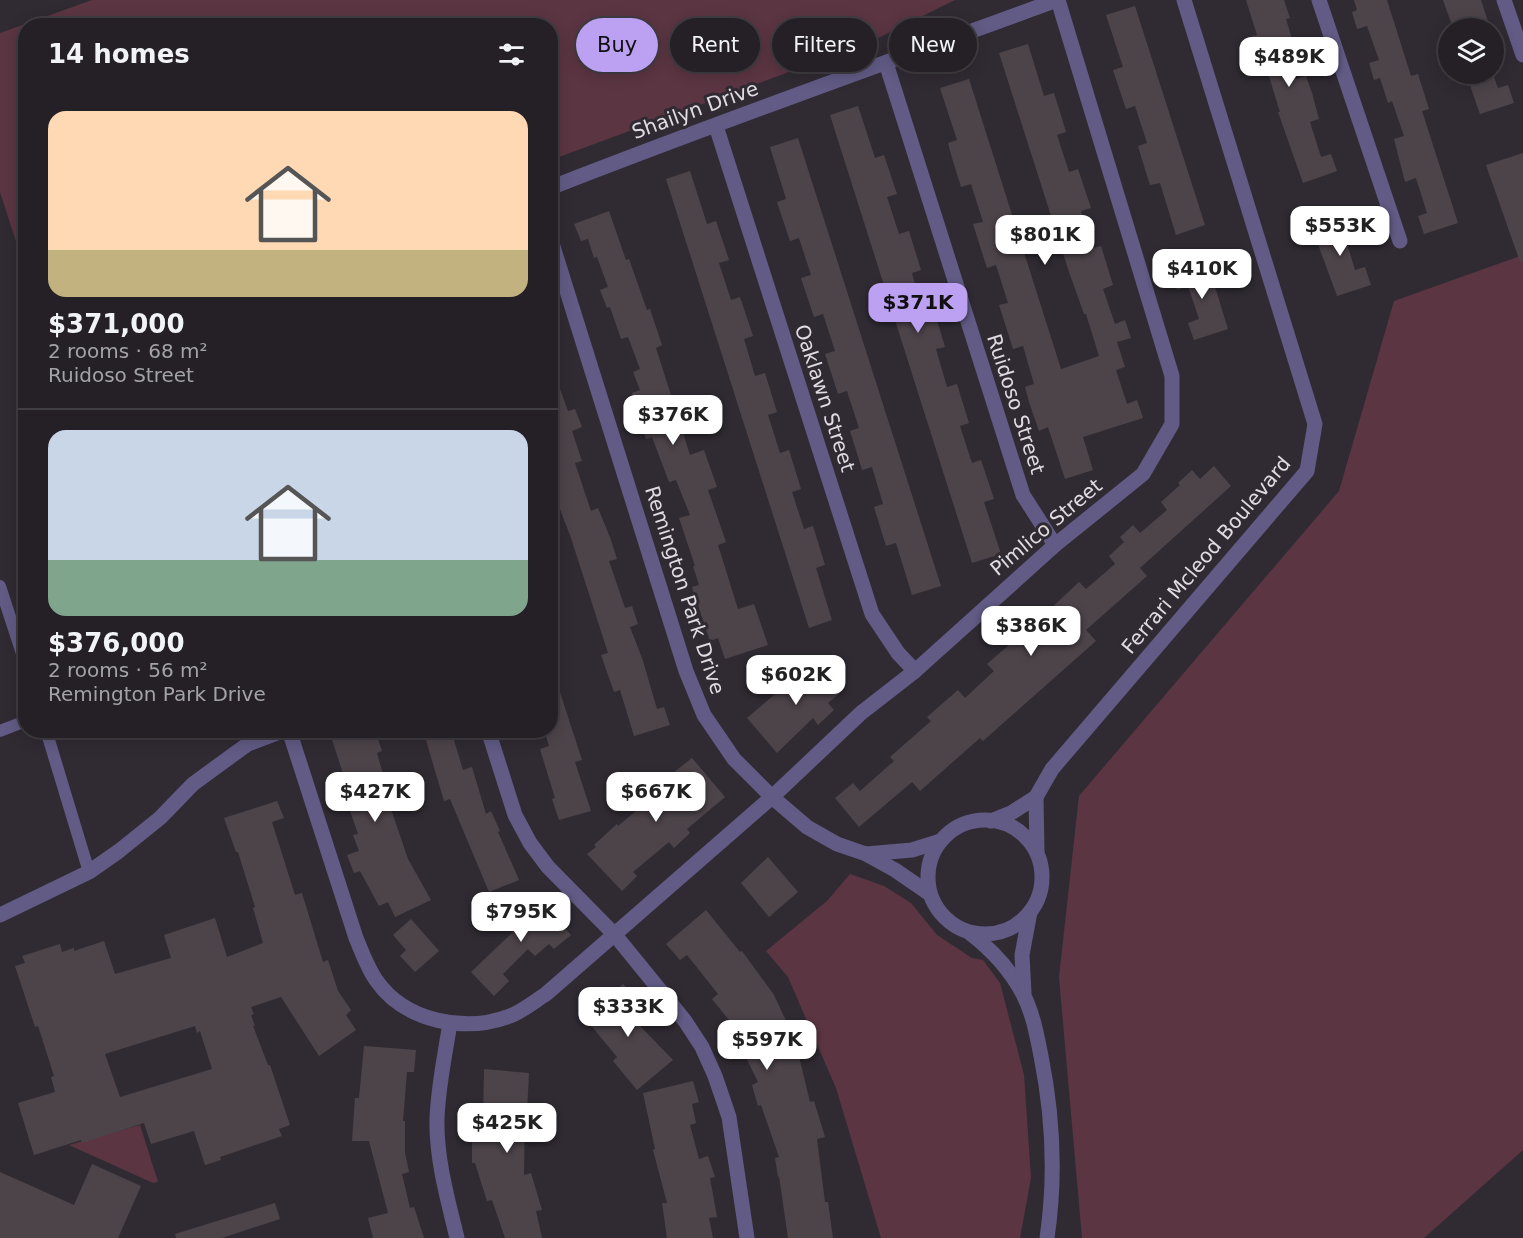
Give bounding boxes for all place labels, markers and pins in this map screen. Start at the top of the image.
pin: $489K [1247,37,1331,88]
pin: $553K [1298,206,1382,257]
pin: $801K [1003,215,1087,266]
pin: $410K [1160,249,1244,300]
pin: $371K [876,283,960,334]
pin: $376K [631,395,715,446]
pin: $386K [989,606,1073,657]
pin: $602K [754,655,838,706]
pin: $427K [333,772,417,823]
pin: $667K [614,772,698,823]
pin: $795K [479,892,563,943]
pin: $333K [586,987,670,1038]
pin: $597K [725,1020,809,1071]
pin: $425K [465,1103,549,1154]

